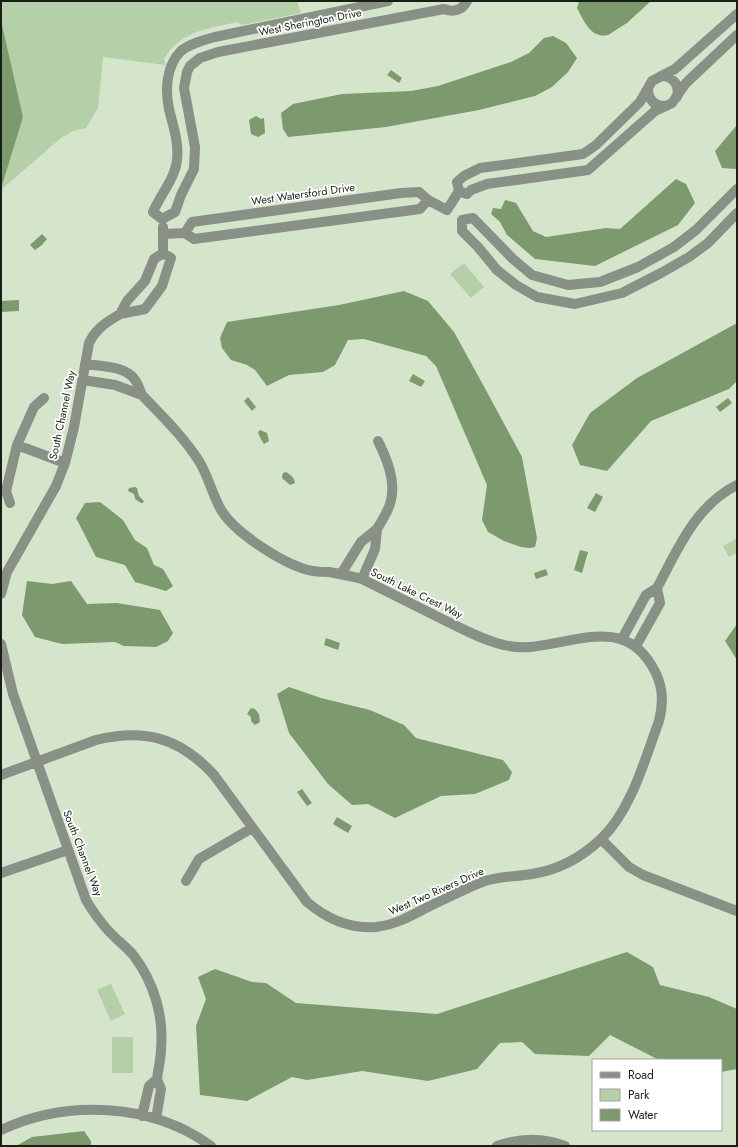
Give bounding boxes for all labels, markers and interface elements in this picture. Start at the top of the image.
street label: West Sherington Drive [257,4,363,40]
street label: West Watersford Drive [250,179,356,209]
street label: South Channel Way [45,369,79,461]
street label: South Lake Crest Way [368,564,466,622]
street label: South Channel Way [59,808,107,899]
street label: West Two Rivers Drive [386,863,486,919]
legend [592,1059,722,1131]
text: Road [628,1066,654,1084]
text: Park [628,1086,650,1104]
text: Water [628,1106,659,1124]

